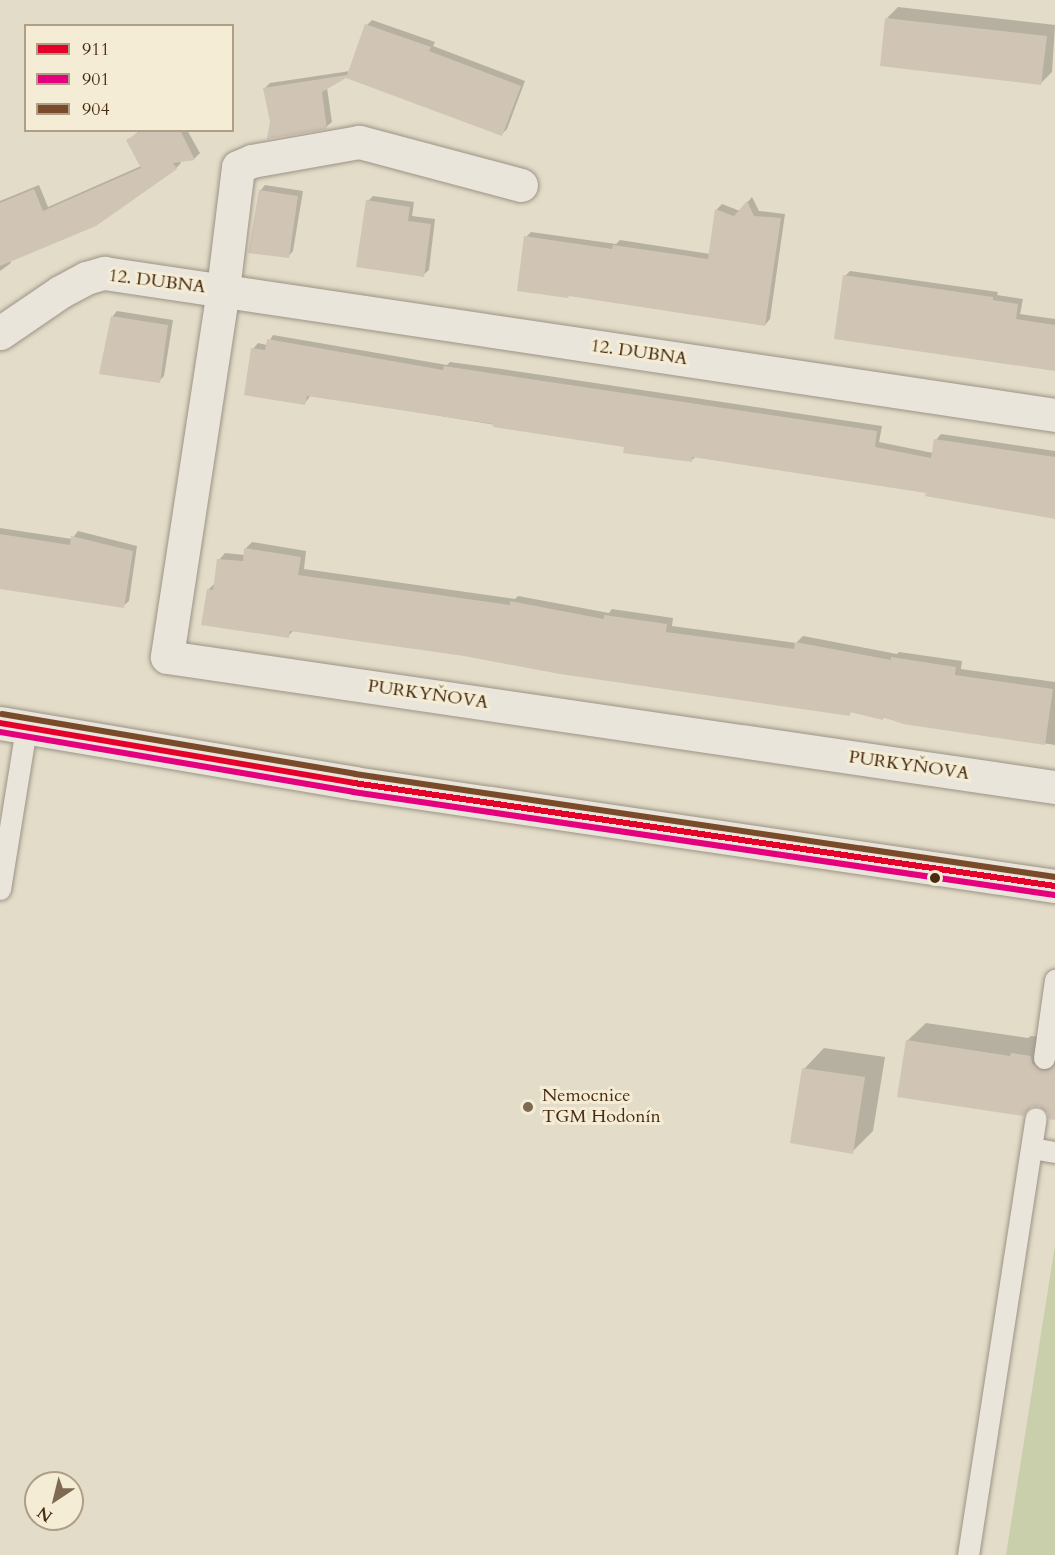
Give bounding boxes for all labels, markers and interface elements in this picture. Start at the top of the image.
legend [24,24,234,132]
text: 911 [82,37,110,62]
text: 901 [82,67,110,92]
text: 904 [82,97,110,122]
street label: 12. DUBNA [107,265,207,299]
street label: 12. DUBNA [589,336,689,370]
street label: PURKYŇOVA [366,676,490,714]
street label: PURKYŇOVA [847,747,971,785]
unlabelled marker [929,872,941,884]
place label: Nemocnice TGM Hodonín [542,1086,661,1128]
marker: Nemocnice TGM Hodonín [519,1098,537,1116]
north arrow [24,1471,84,1531]
text: N [33,1501,57,1527]

